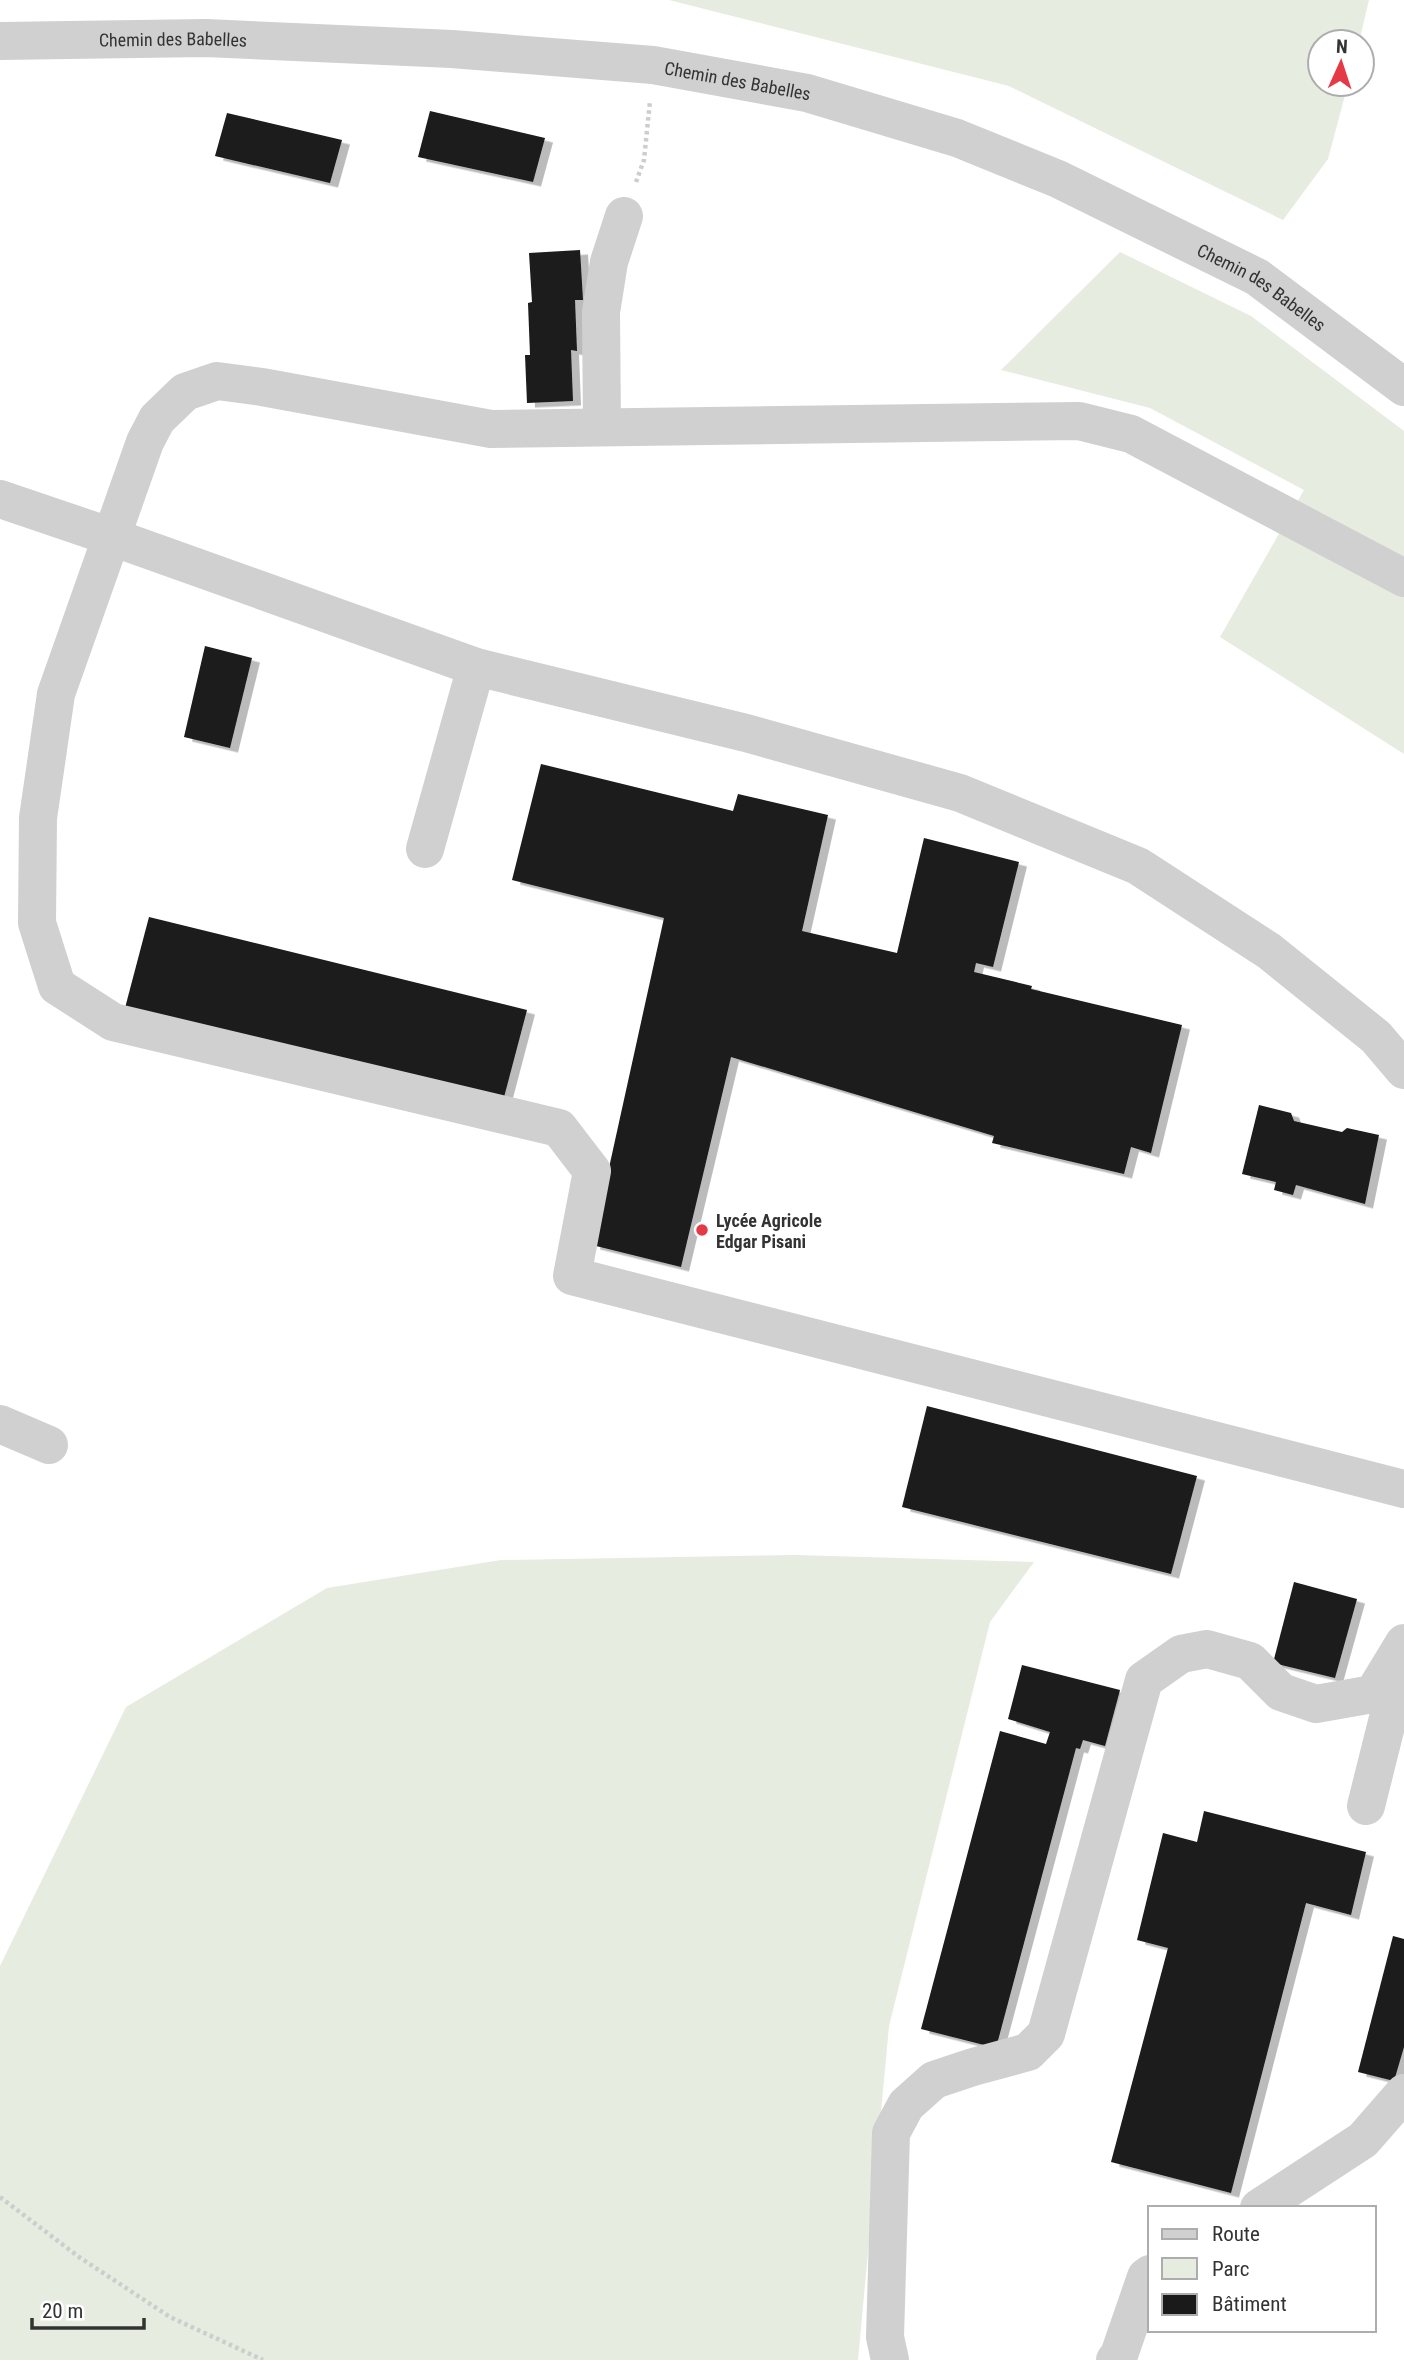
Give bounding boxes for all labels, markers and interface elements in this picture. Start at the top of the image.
street label: Chemin des Babelles [99,27,248,50]
north arrow [1306,28,1376,98]
text: N [1335,35,1348,58]
street label: Chemin des Babelles [663,57,813,104]
street label: Chemin des Babelles [1194,239,1330,335]
place label: Lycée Agricole Edgar Pisani [716,1210,822,1252]
marker: Lycée Agricole Edgar Pisani [694,1222,710,1238]
legend [1148,2206,1376,2332]
text: Route [1212,2222,1260,2246]
text: Parc [1212,2257,1250,2281]
scale bar [32,2286,144,2330]
text: Bâtiment [1212,2292,1287,2316]
text: 20 m [42,2299,83,2323]

